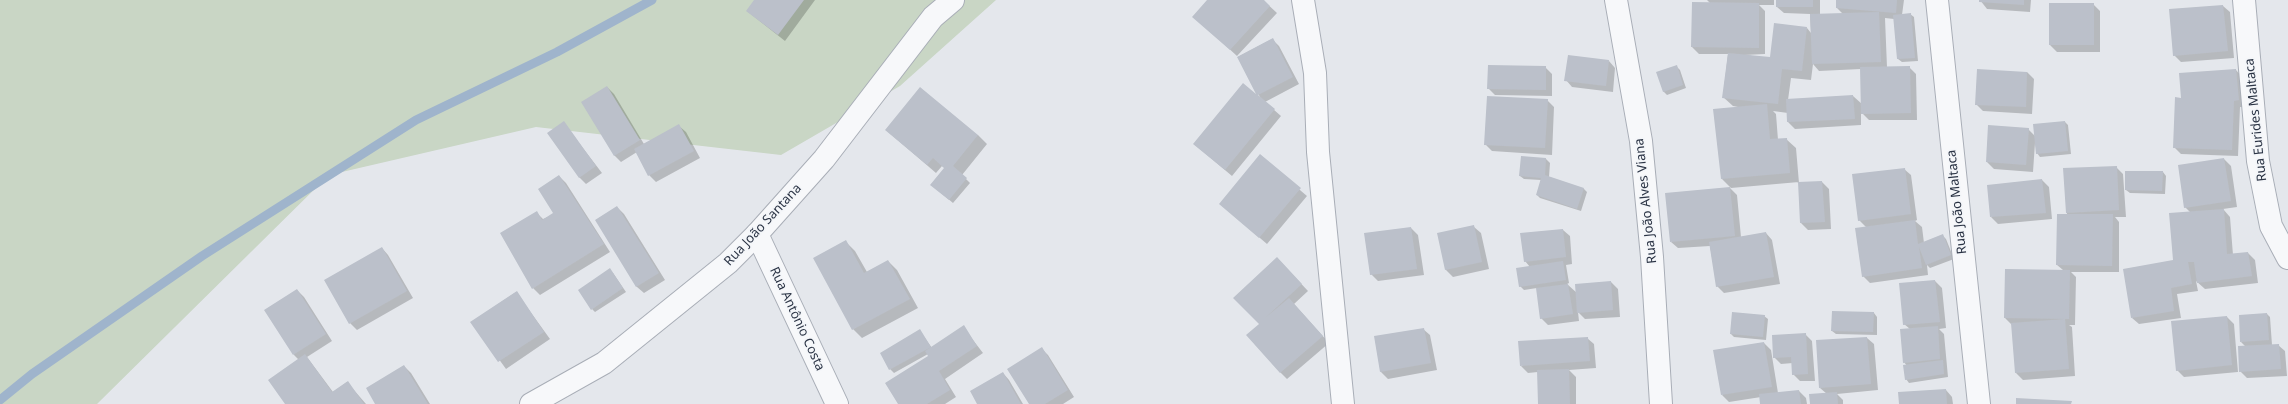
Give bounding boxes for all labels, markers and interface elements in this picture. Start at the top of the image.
street label: Rua Eurides Maltaca [2242,58,2270,182]
street label: Rua João Alves Viana [1632,138,1660,264]
street label: Rua João Maltaca [1944,149,1970,255]
street label: Rua João Santana [721,181,805,269]
street label: Rua Antônio Costa [766,265,828,373]

